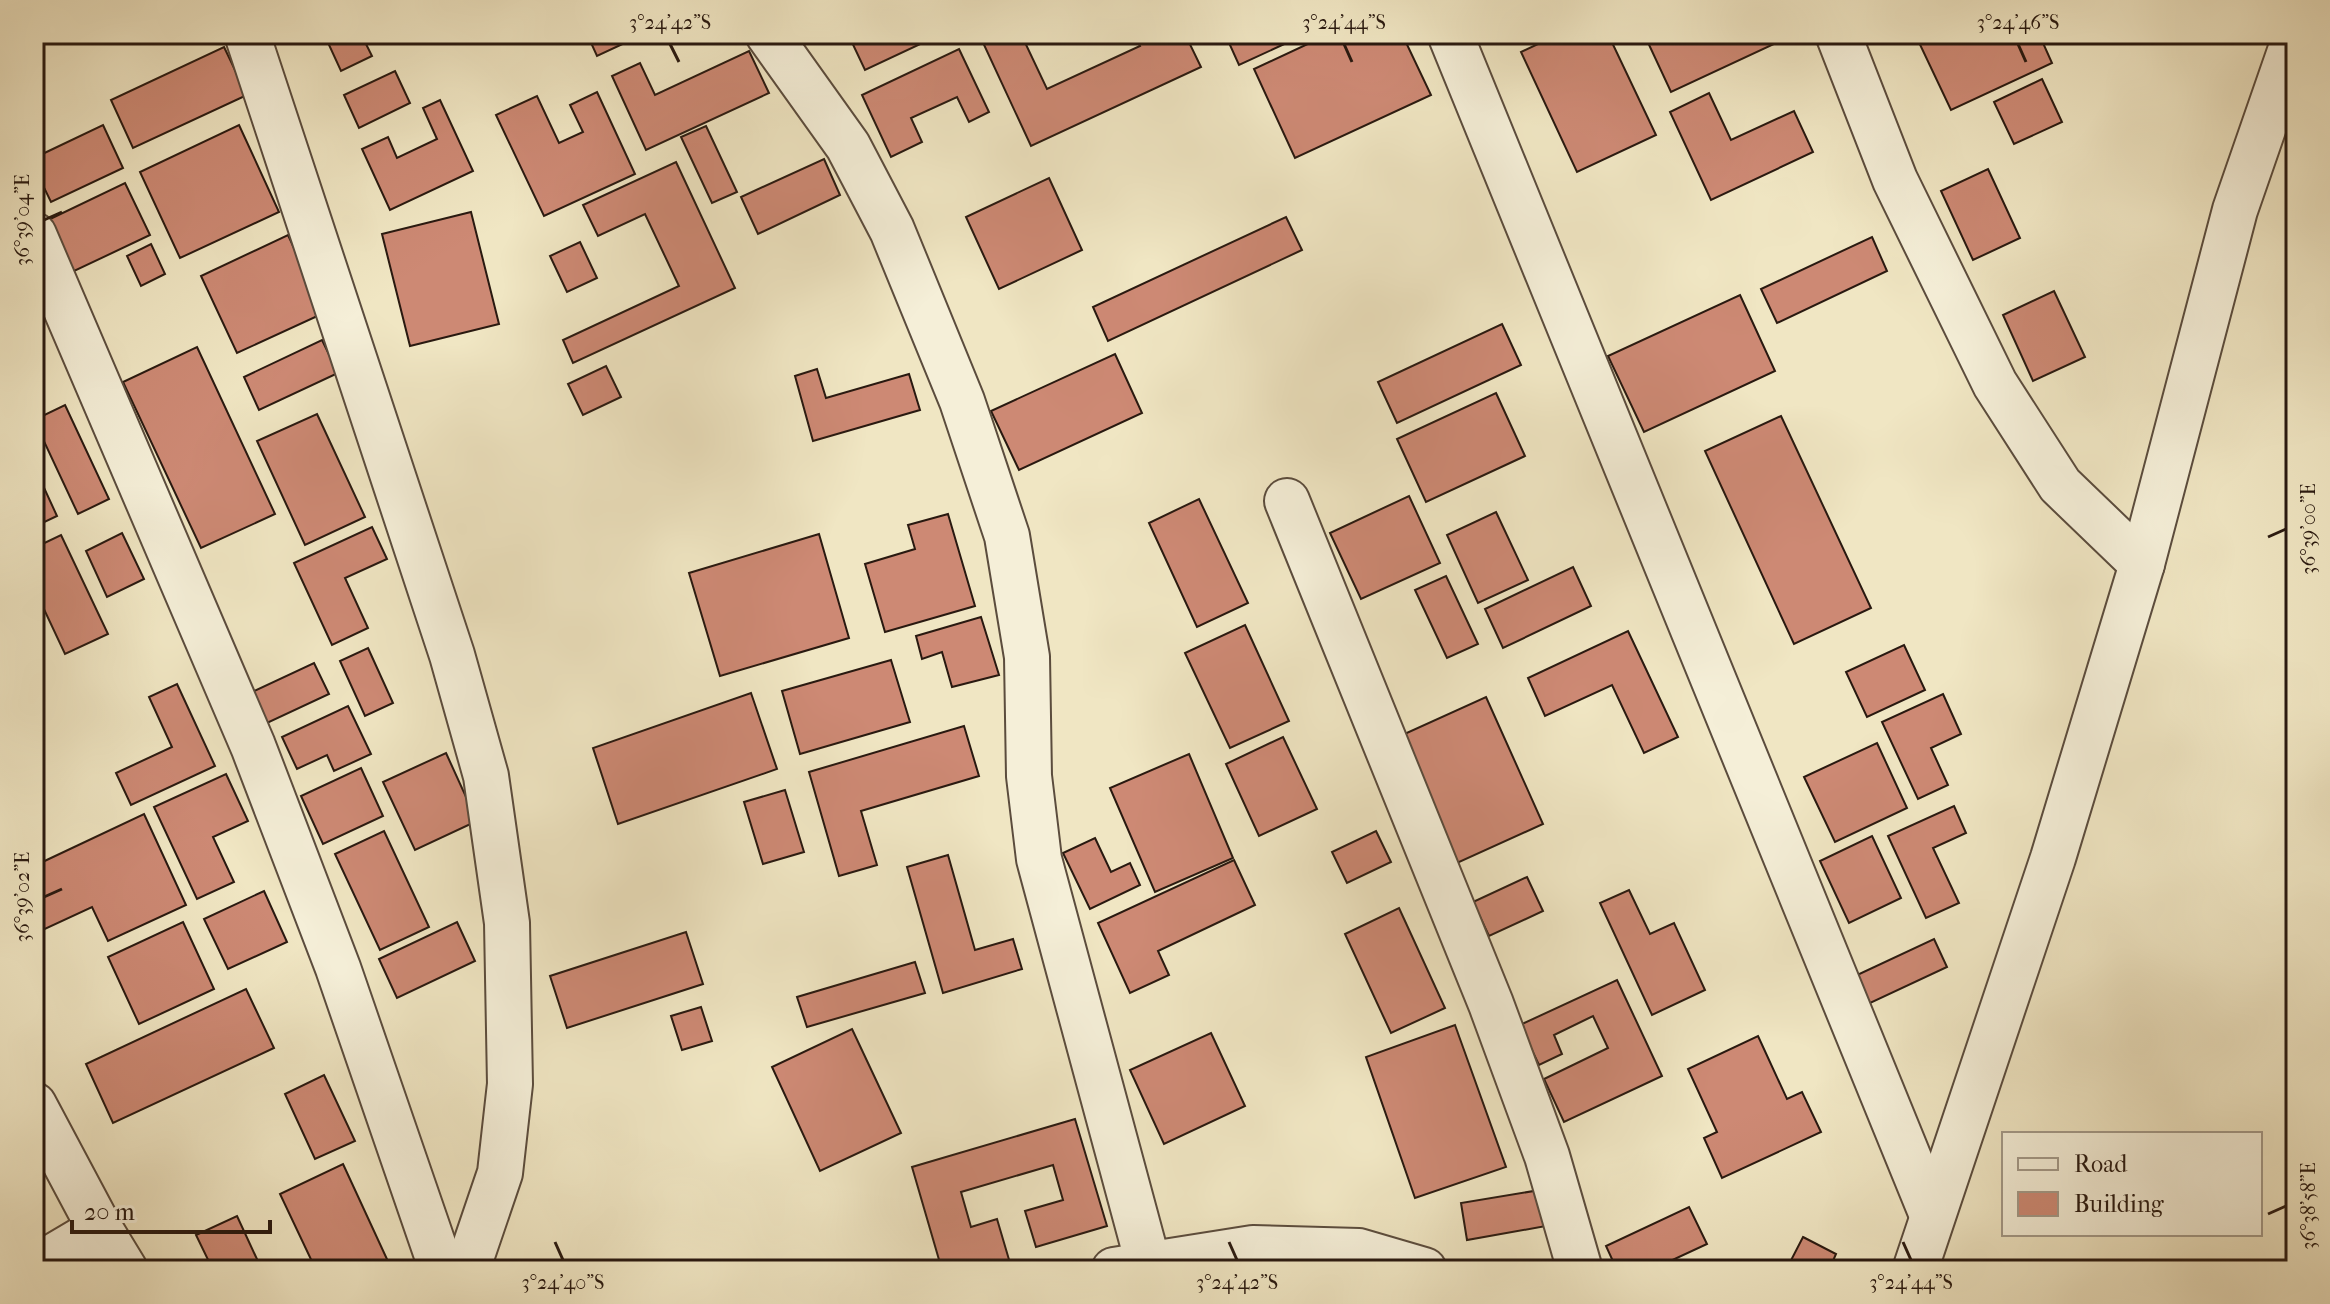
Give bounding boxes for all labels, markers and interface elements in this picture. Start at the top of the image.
text: 3°24'42"S [629,11,711,34]
text: 3°24'44"S [1302,11,1386,34]
text: 3°24'46"S [1977,11,2059,34]
text: 36°39'04"E [11,174,34,266]
text: 36°39'00"E [2297,483,2320,575]
text: 36°39'02"E [11,852,34,942]
legend [2002,1132,2262,1236]
text: Road [2074,1150,2128,1178]
text: 36°38'58"E [2297,1162,2320,1250]
scale bar [72,1184,270,1234]
text: Building [2074,1190,2165,1218]
text: 20 m [84,1198,135,1226]
text: 3°24'40"S [522,1271,604,1294]
text: 3°24'42"S [1196,1271,1278,1294]
text: 3°24'44"S [1869,1271,1953,1294]

